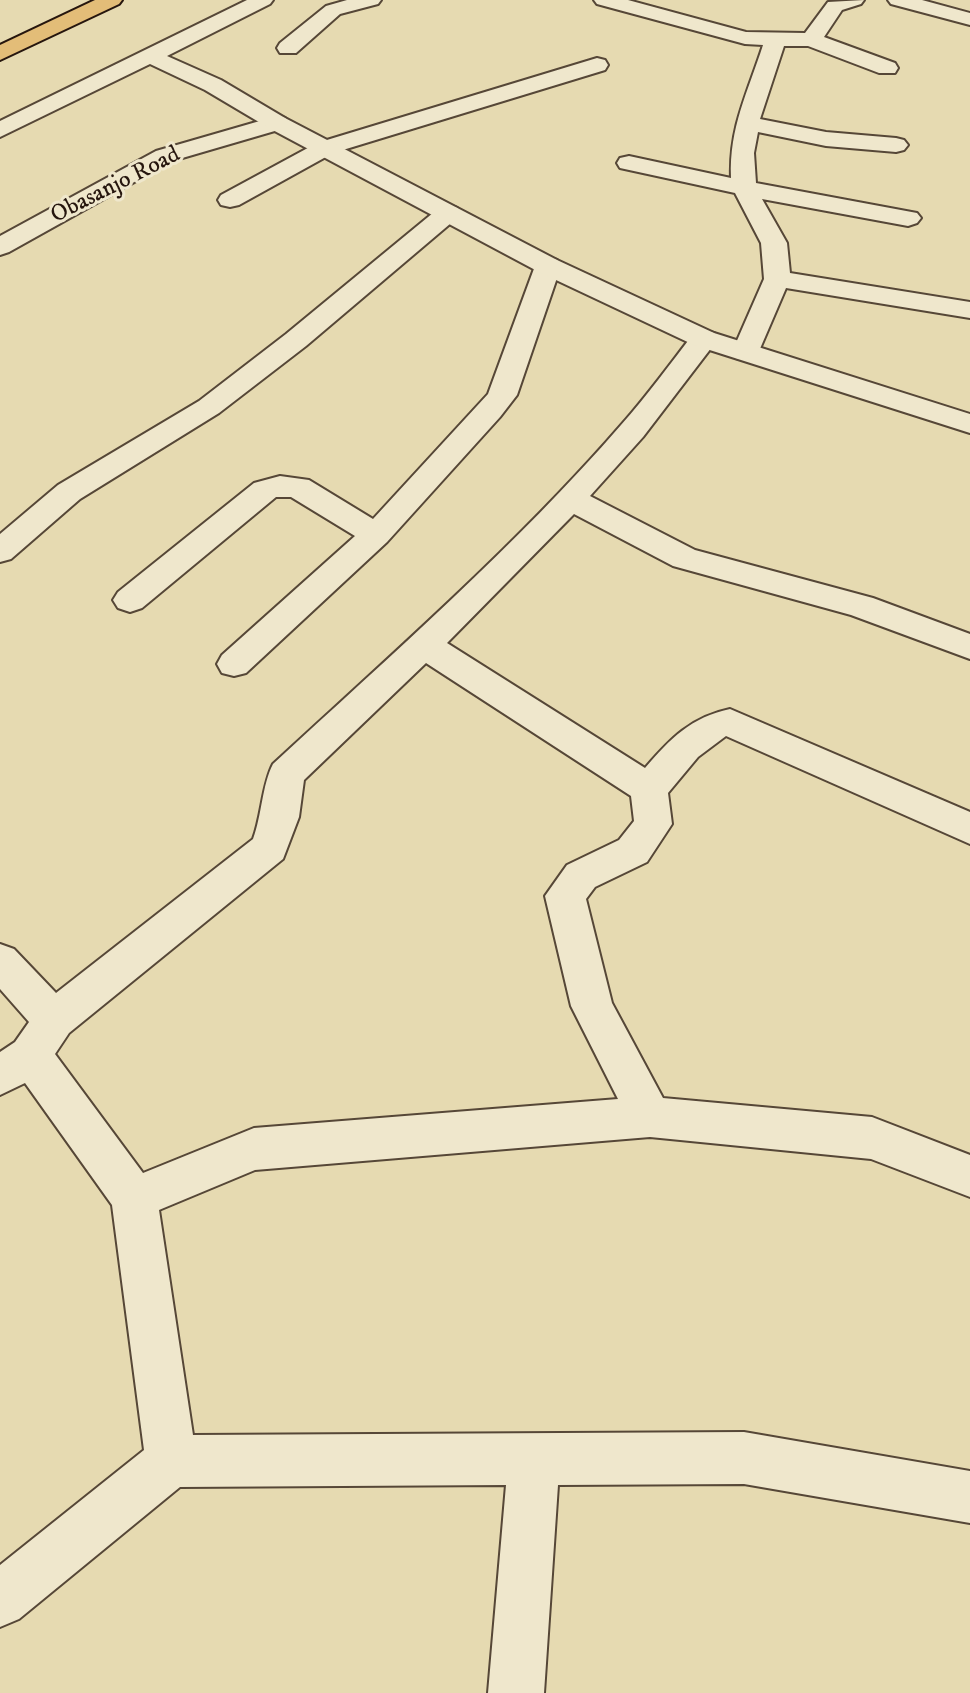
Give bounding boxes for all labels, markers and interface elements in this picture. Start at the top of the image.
street label: Obasanjo Road [46,141,186,231]

